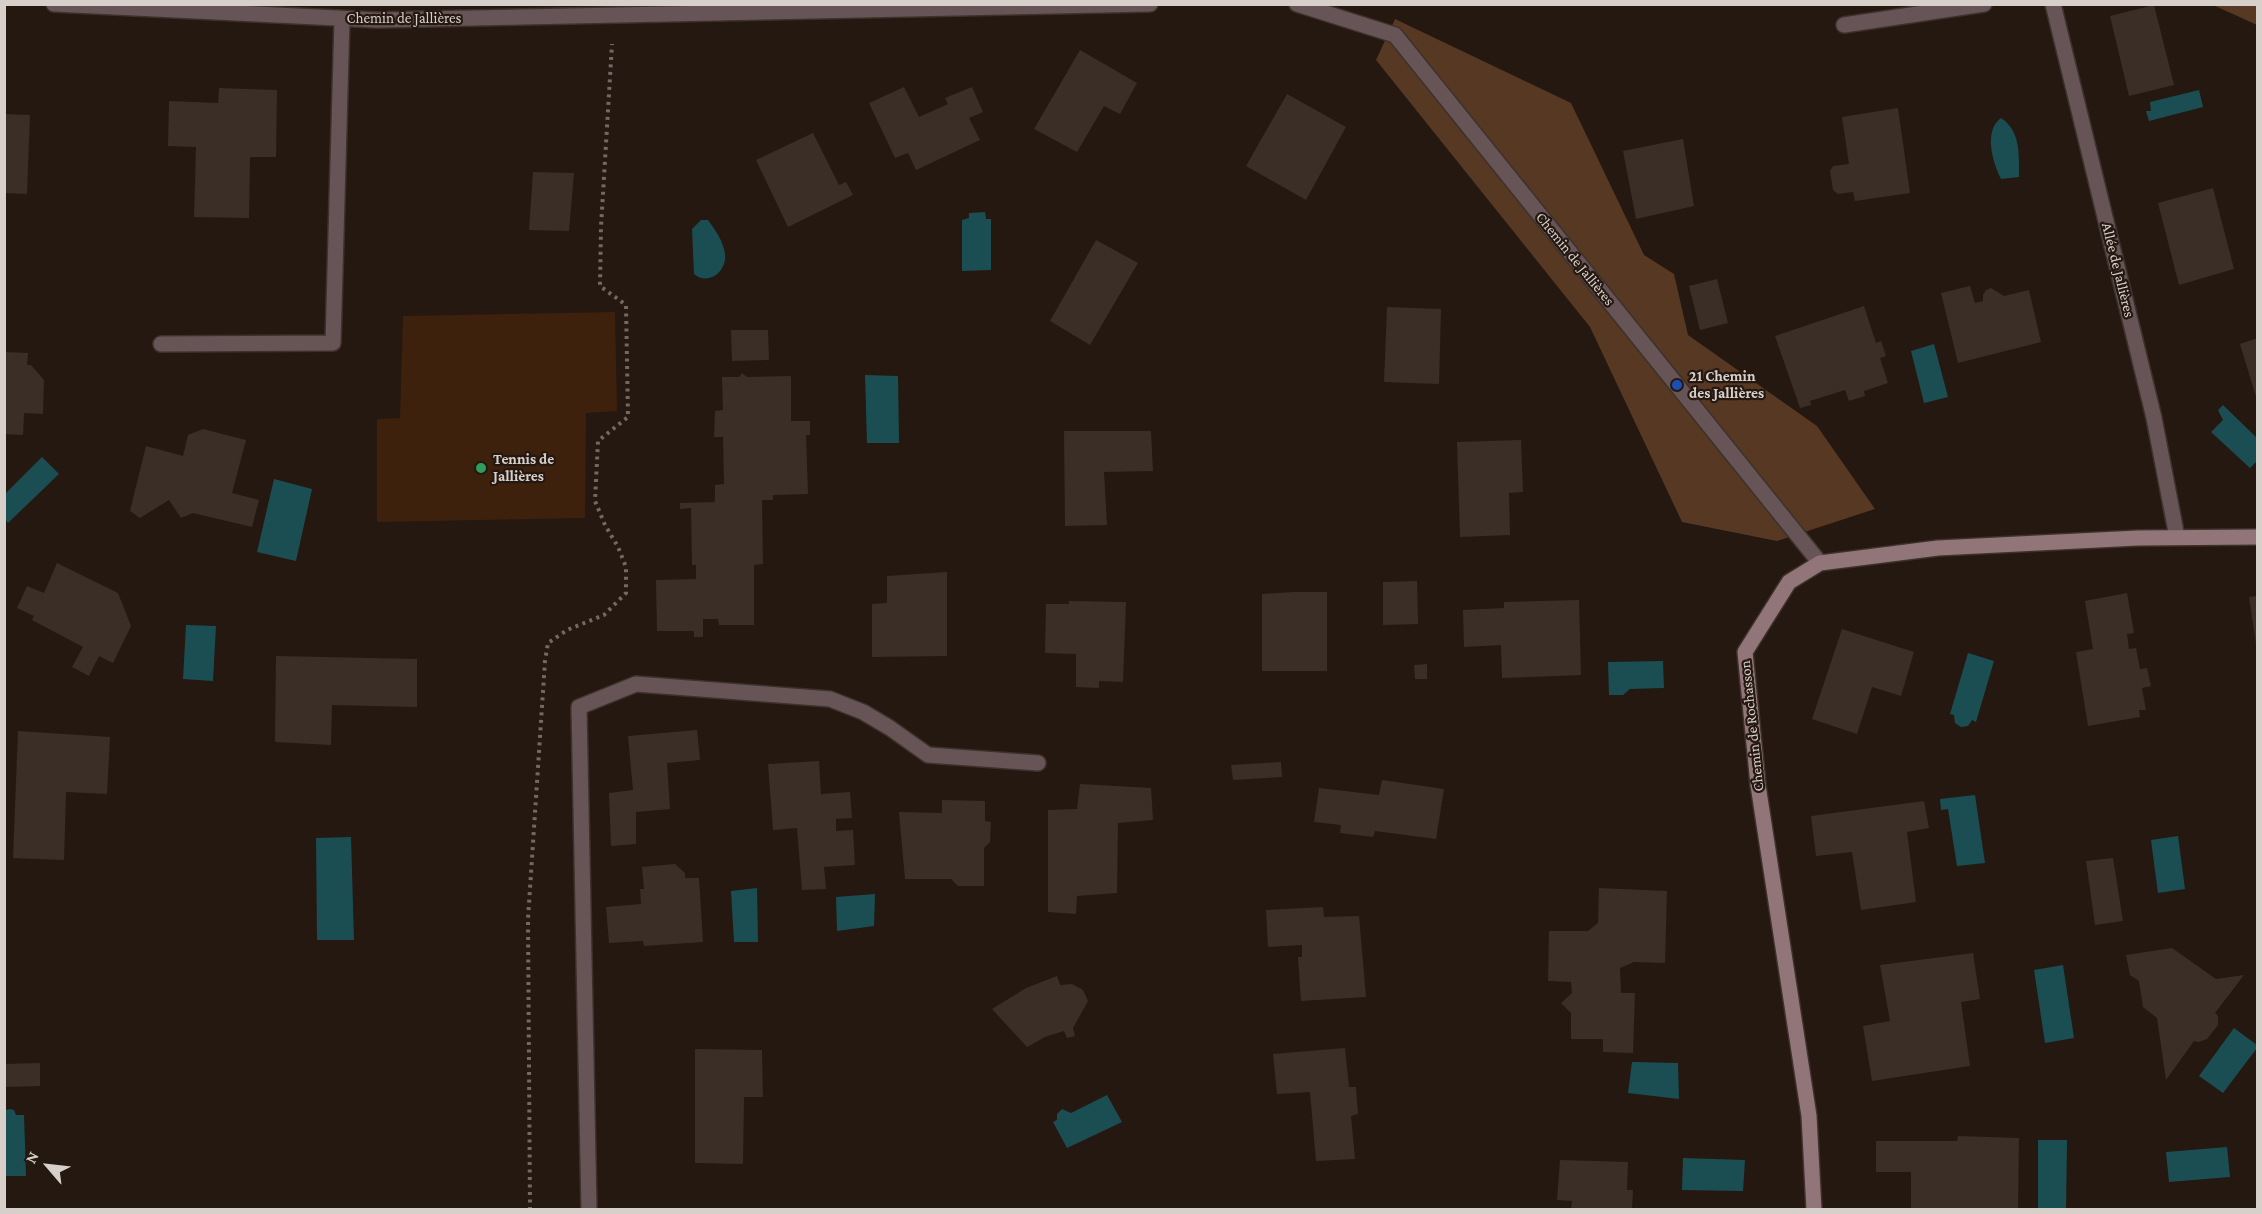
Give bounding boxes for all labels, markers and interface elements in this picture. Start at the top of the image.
street label: Chemin de Jallières [347,9,461,27]
street label: Chemin de Jallières [1532,209,1618,309]
street label: Allée de Jallières [2098,221,2138,319]
place label: 21 Chemin des Jallières [1689,367,1764,402]
marker: 21 Chemin des Jallières [1670,378,1684,392]
place label: Tennis de Jallières [493,450,554,485]
marker: Tennis de Jallières [474,461,488,475]
street label: Chemin de Rochasson [1736,660,1768,792]
north arrow [18,1136,78,1196]
text: N [22,1149,42,1166]

